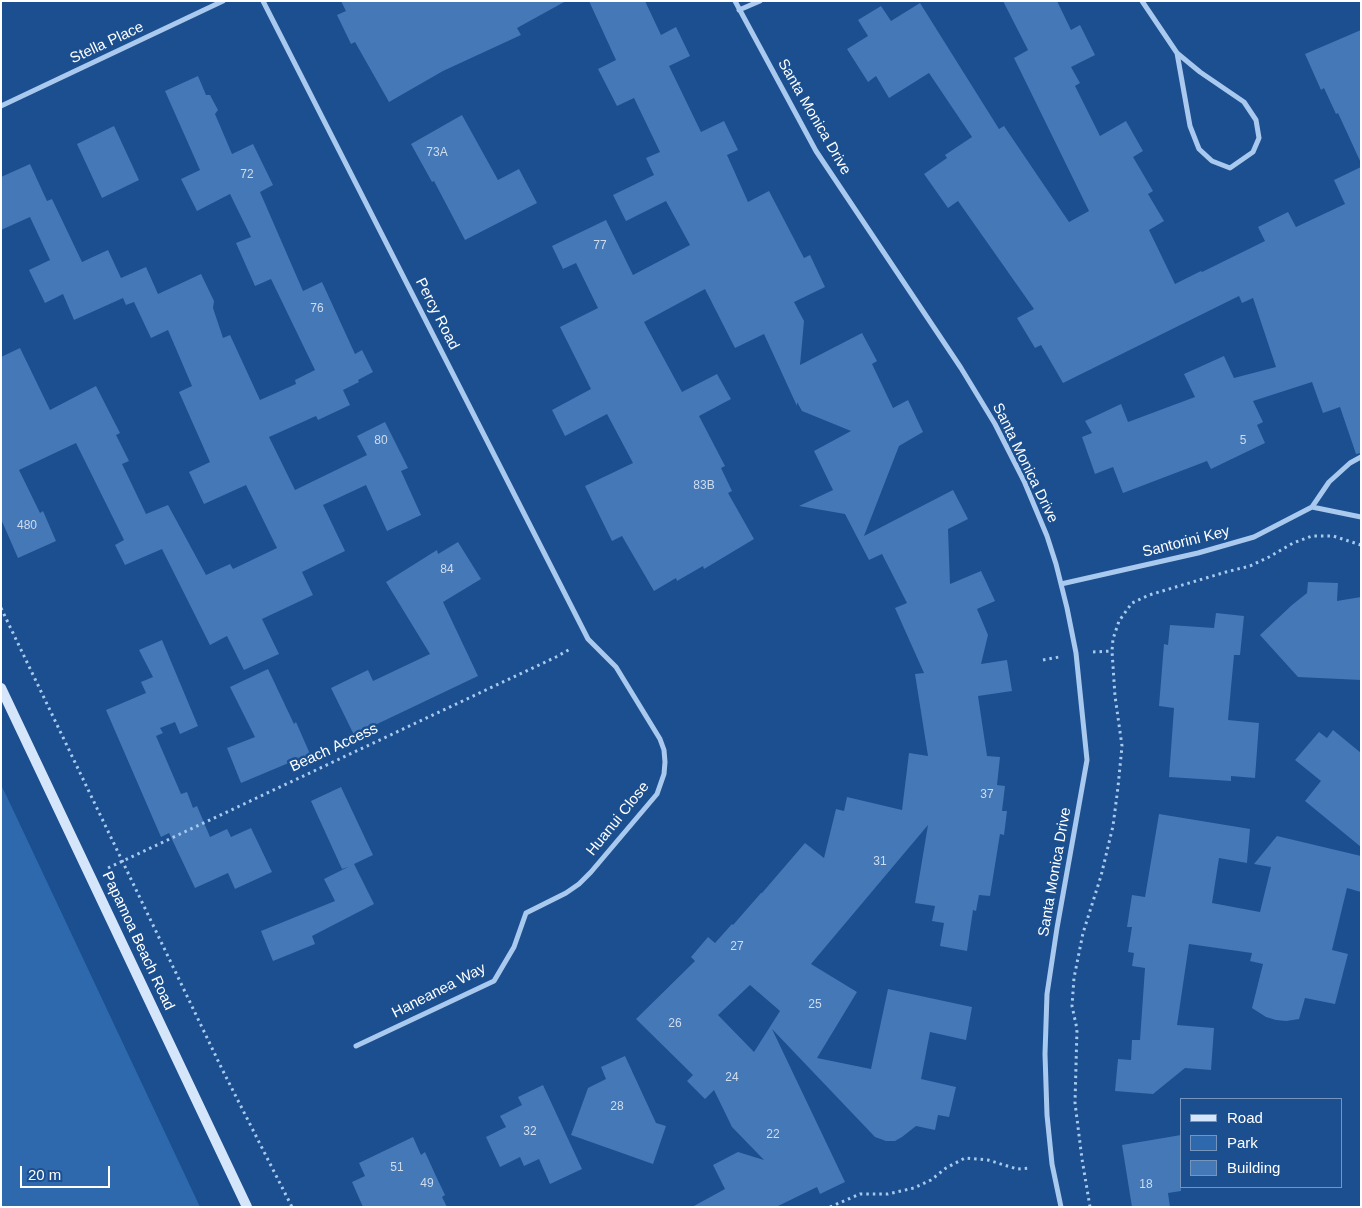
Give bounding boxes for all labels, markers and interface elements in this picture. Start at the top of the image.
street label: Stella Place [67,18,147,68]
street label: Santa Monica Drive [773,56,855,178]
house number: 73A [426,146,448,160]
house number: 72 [240,168,254,182]
house number: 77 [593,239,607,253]
street label: Percy Road [411,275,463,353]
house number: 76 [310,302,324,316]
street label: Santa Monica Drive [988,400,1062,526]
house number: 80 [374,434,388,448]
house number: 5 [1240,434,1246,448]
house number: 83B [693,479,715,493]
house number: 480 [17,519,37,533]
street label: Santorini Key [1141,522,1231,562]
house number: 84 [440,563,454,577]
street label: Beach Access [287,720,381,776]
street label: Huanui Close [583,778,653,860]
house number: 37 [980,788,994,802]
street label: Santa Monica Drive [1035,806,1075,938]
house number: 31 [873,855,887,869]
street label: Papamoa Beach Road [98,869,178,1013]
house number: 27 [730,940,744,954]
street label: Haneanea Way [389,960,489,1022]
house number: 25 [808,998,822,1012]
house number: 26 [668,1017,682,1031]
house number: 24 [725,1071,739,1085]
legend [1180,1098,1342,1188]
house number: 28 [610,1100,624,1114]
text: Road [1227,1109,1263,1126]
house number: 32 [523,1125,537,1139]
house number: 22 [766,1128,780,1142]
text: Park [1227,1134,1258,1151]
scale bar [22,1156,112,1188]
text: Building [1227,1159,1280,1176]
house number: 51 [390,1161,404,1175]
text: 20 m [28,1166,61,1183]
house number: 49 [420,1177,434,1191]
house number: 18 [1139,1178,1153,1192]

